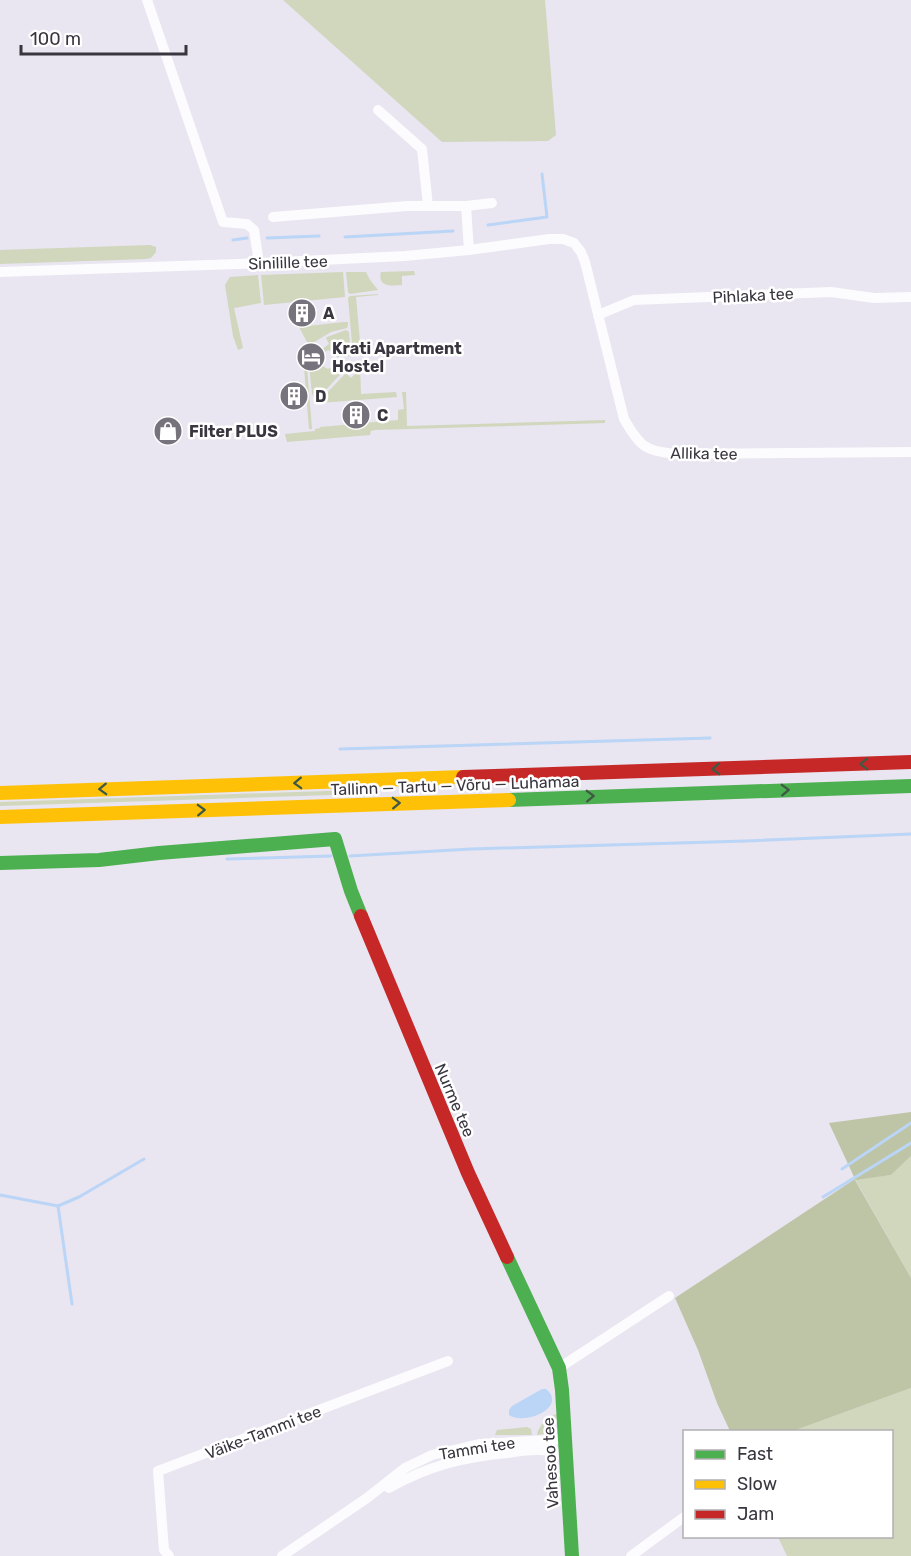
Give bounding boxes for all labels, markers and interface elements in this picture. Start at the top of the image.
scale bar [21,18,186,56]
text: 100 m [30,28,81,50]
street label: Sinilille tee [248,252,328,273]
street label: Pihlaka tee [712,284,794,307]
building icon: A [286,297,318,329]
place label: A [323,304,335,323]
place label: Krati Apartment Hostel [332,339,462,376]
hotel icon: Krati Apartment Hostel [295,341,327,373]
building icon: D [278,380,310,412]
place label: D [315,387,326,406]
building icon: C [340,399,372,431]
place label: C [377,406,388,425]
shop icon: Filter PLUS [152,415,184,447]
place label: Filter PLUS [189,422,278,441]
street label: Allika tee [670,443,738,464]
one-way arrow [859,758,868,770]
one-way arrow [711,763,720,775]
street label: Tallinn — Tartu — Võru — Luhamaa [330,772,580,799]
one-way arrow [293,777,302,789]
one-way arrow [98,783,107,796]
one-way arrow [781,784,790,796]
one-way arrow [586,790,595,803]
one-way arrow [391,797,400,809]
one-way arrow [196,803,205,816]
street label: Nurme tee [431,1061,478,1140]
street label: Väike-Tammi tee [203,1402,324,1463]
street label: Vahesoo tee [539,1417,562,1509]
legend [683,1430,893,1538]
street label: Tammi tee [438,1433,516,1464]
text: Fast [737,1443,773,1465]
text: Slow [737,1473,777,1495]
text: Jam [737,1503,774,1525]

